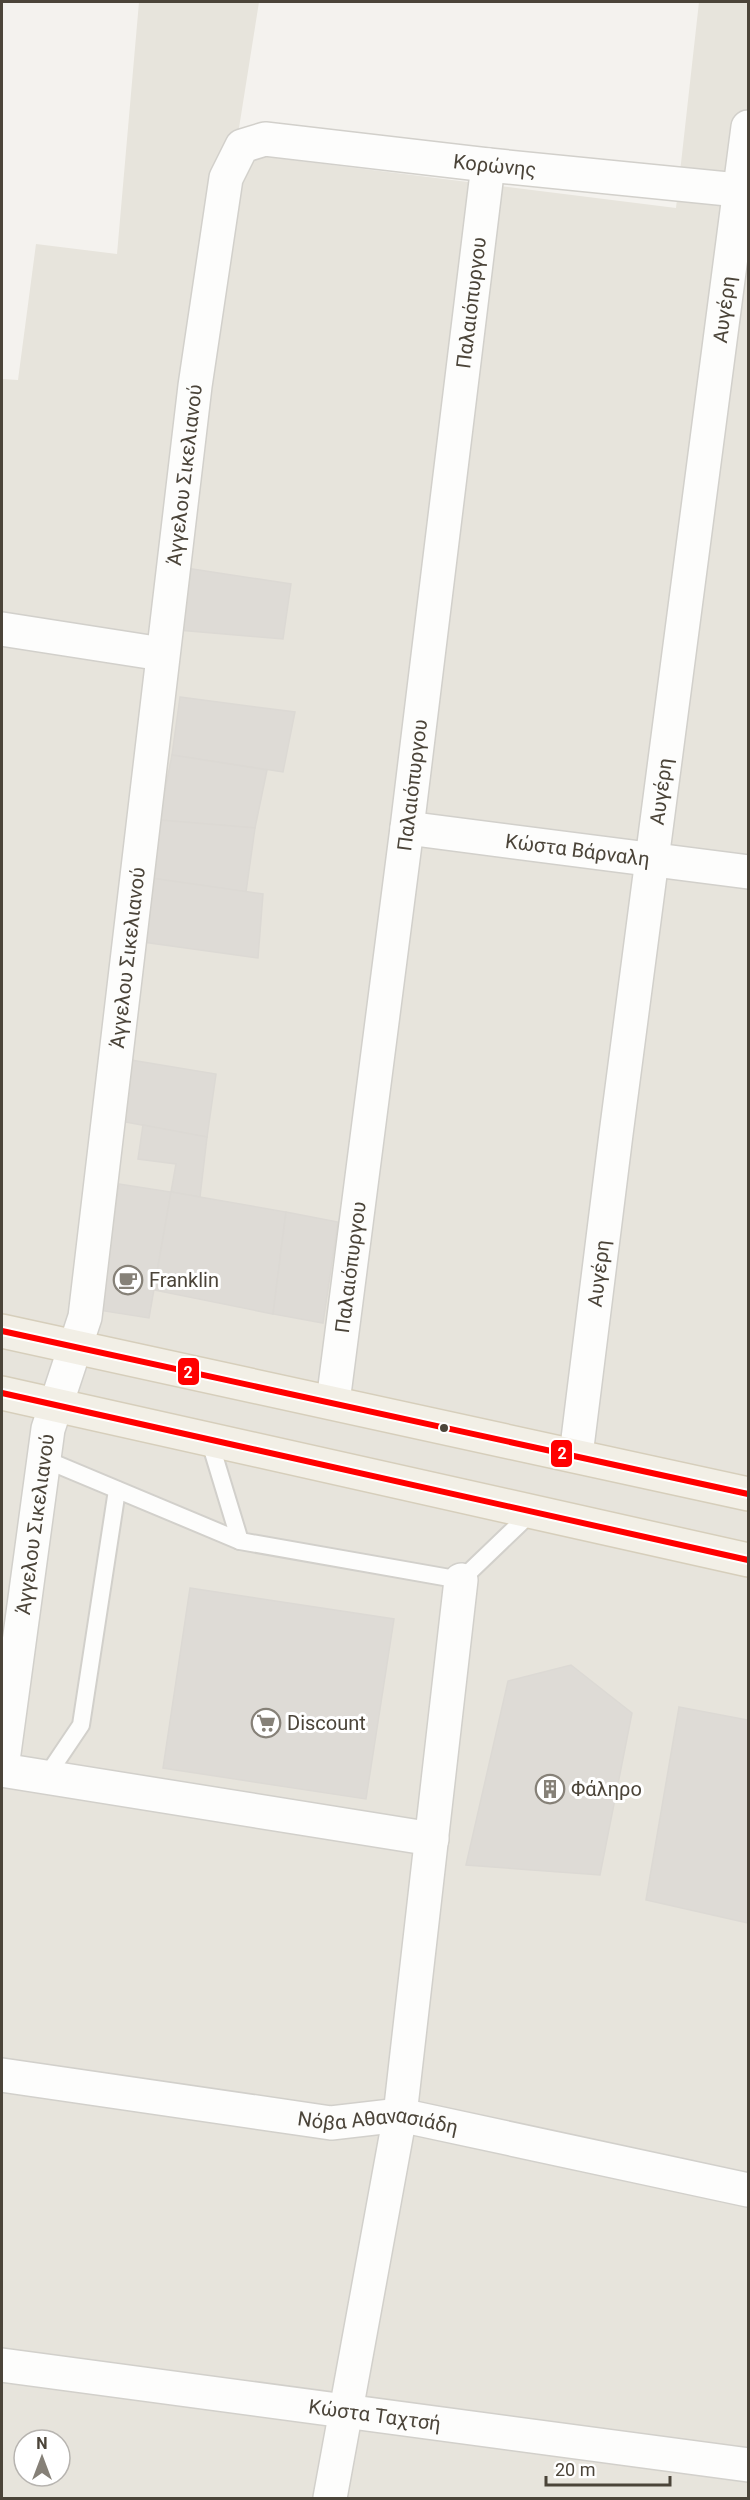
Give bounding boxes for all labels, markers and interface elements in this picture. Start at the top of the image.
street label: Κορώνης [452,149,537,182]
street label: Παλαιόπυργου [451,236,491,370]
street label: Αυγέρη [708,275,740,345]
street label: Άγγελου Σικελιανού [162,383,207,567]
street label: Παλαιόπυργου [392,718,432,852]
street label: Αυγέρη [645,756,677,826]
street label: Κώστα Βάρναλη [504,829,651,871]
street label: Άγγελου Σικελιανού [105,866,150,1049]
street label: Παλαιόπυργου [330,1200,371,1334]
street label: Αυγέρη [583,1238,615,1308]
cafe icon: Franklin [112,1264,144,1296]
place label: Franklin [149,1268,219,1292]
line badge: 2 [177,1357,200,1386]
text: 2 [183,1363,193,1382]
unlabelled marker [438,1422,450,1434]
street label: Άγγελου Σικελιανού [11,1432,59,1616]
line badge: 2 [550,1439,573,1468]
text: 2 [557,1444,567,1463]
supermarket icon: Discount [250,1707,282,1739]
place label: Discount [287,1711,366,1735]
building icon: Φάληρο [534,1773,566,1805]
place label: Φάληρο [571,1777,642,1801]
street label: Νόβα Αθανασιάδη [296,2102,460,2139]
street label: Κώστα Ταχτσή [307,2394,442,2436]
north arrow [12,2428,72,2488]
text: N [36,2434,48,2453]
scale bar [546,2449,670,2487]
text: 20 m [555,2459,595,2480]

